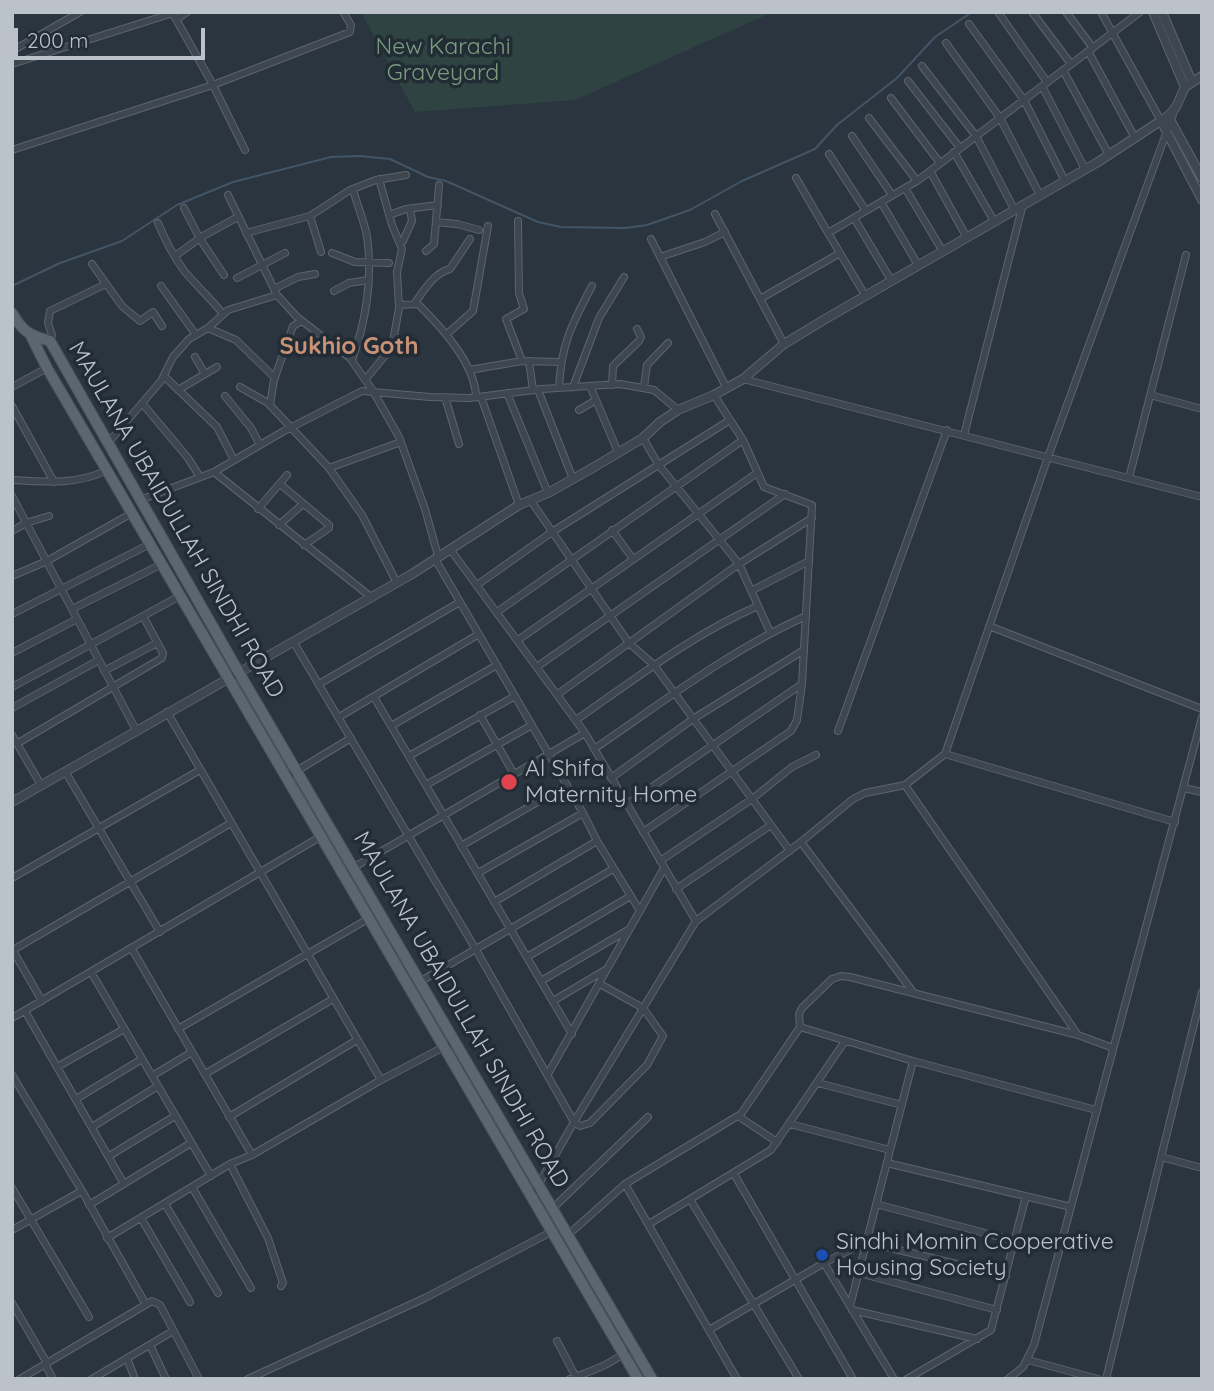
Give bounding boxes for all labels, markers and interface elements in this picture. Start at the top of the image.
scale bar [18,14,208,58]
text: 200 m [27,27,89,53]
park label: New Karachi Graveyard [375,33,511,87]
district label: Sukhio Goth [280,333,418,361]
street label: MAULANA UBAIDULLAH SINDHI ROAD [62,337,290,703]
place label: Al Shifa Maternity Home [525,755,697,809]
marker: Al Shifa Maternity Home [499,772,519,792]
street label: MAULANA UBAIDULLAH SINDHI ROAD [347,827,575,1193]
place label: Sindhi Momin Cooperative Housing Society [836,1228,1114,1282]
marker: Sindhi Momin Cooperative Housing Society [814,1247,830,1263]

